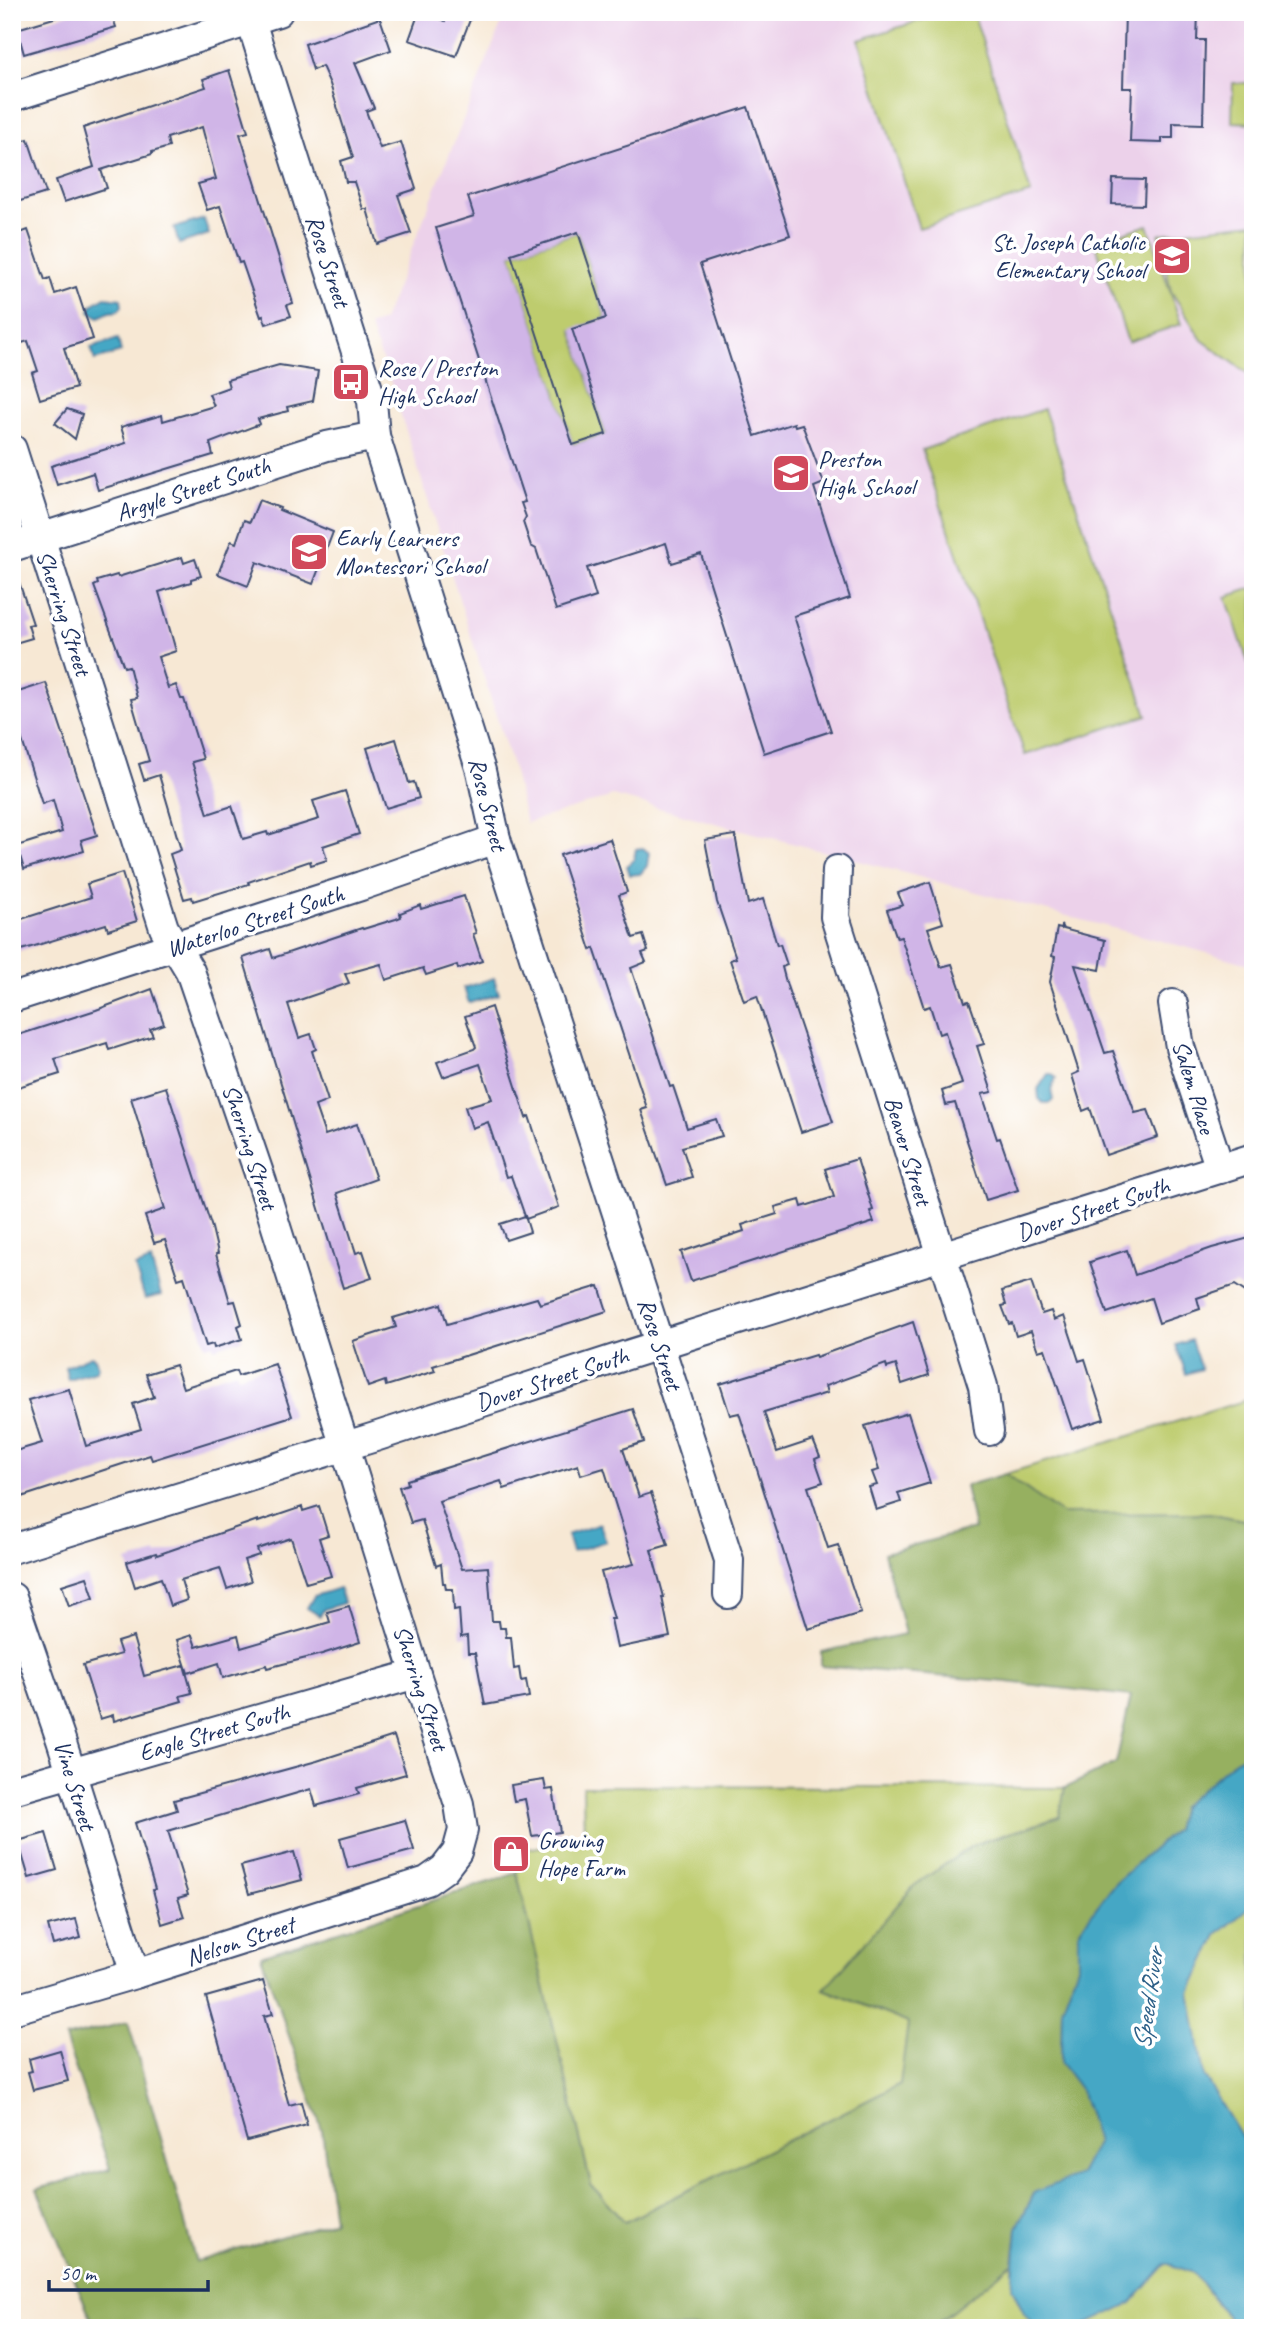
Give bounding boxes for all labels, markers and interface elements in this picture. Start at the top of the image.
street label: Rose Street [299,211,358,313]
place label: St. Joseph Catholic Elementary School [991,227,1149,285]
school or university icon: St. Joseph Catholic Elementary School [1151,235,1193,277]
place label: Rose / Preston High School [378,353,499,411]
bus stop icon: Rose / Preston High School [330,361,372,403]
place label: Preston High School [818,444,918,502]
street label: Argyle Street South [112,450,275,528]
school or university icon: Preston High School [770,452,812,494]
place label: Early Learners Montessori School [336,523,489,581]
school or university icon: Early Learners Montessori School [288,531,330,573]
street label: Sherring Street [30,547,99,681]
street label: Rose Street [462,754,515,856]
street label: Waterloo Street South [163,878,348,964]
street label: Salem Place [1166,1037,1223,1139]
street label: Sherring Street [216,1081,285,1215]
street label: Beaver Street [877,1093,939,1211]
street label: Dover Street South [1013,1170,1175,1248]
street label: Rose Street [631,1294,690,1396]
street label: Dover Street South [472,1340,634,1418]
street label: Sherring Street [387,1622,456,1756]
street label: Eagle Street South [135,1696,294,1768]
street label: Vine Street [47,1736,103,1836]
place label: Growing Hope Farm [538,1825,626,1883]
shop icon: Growing Hope Farm [490,1833,532,1875]
street label: Nelson Street [182,1908,301,1973]
water label: Speed River [1125,1943,1172,2051]
scale bar [49,2249,208,2293]
text: 50 m [60,2260,98,2286]

